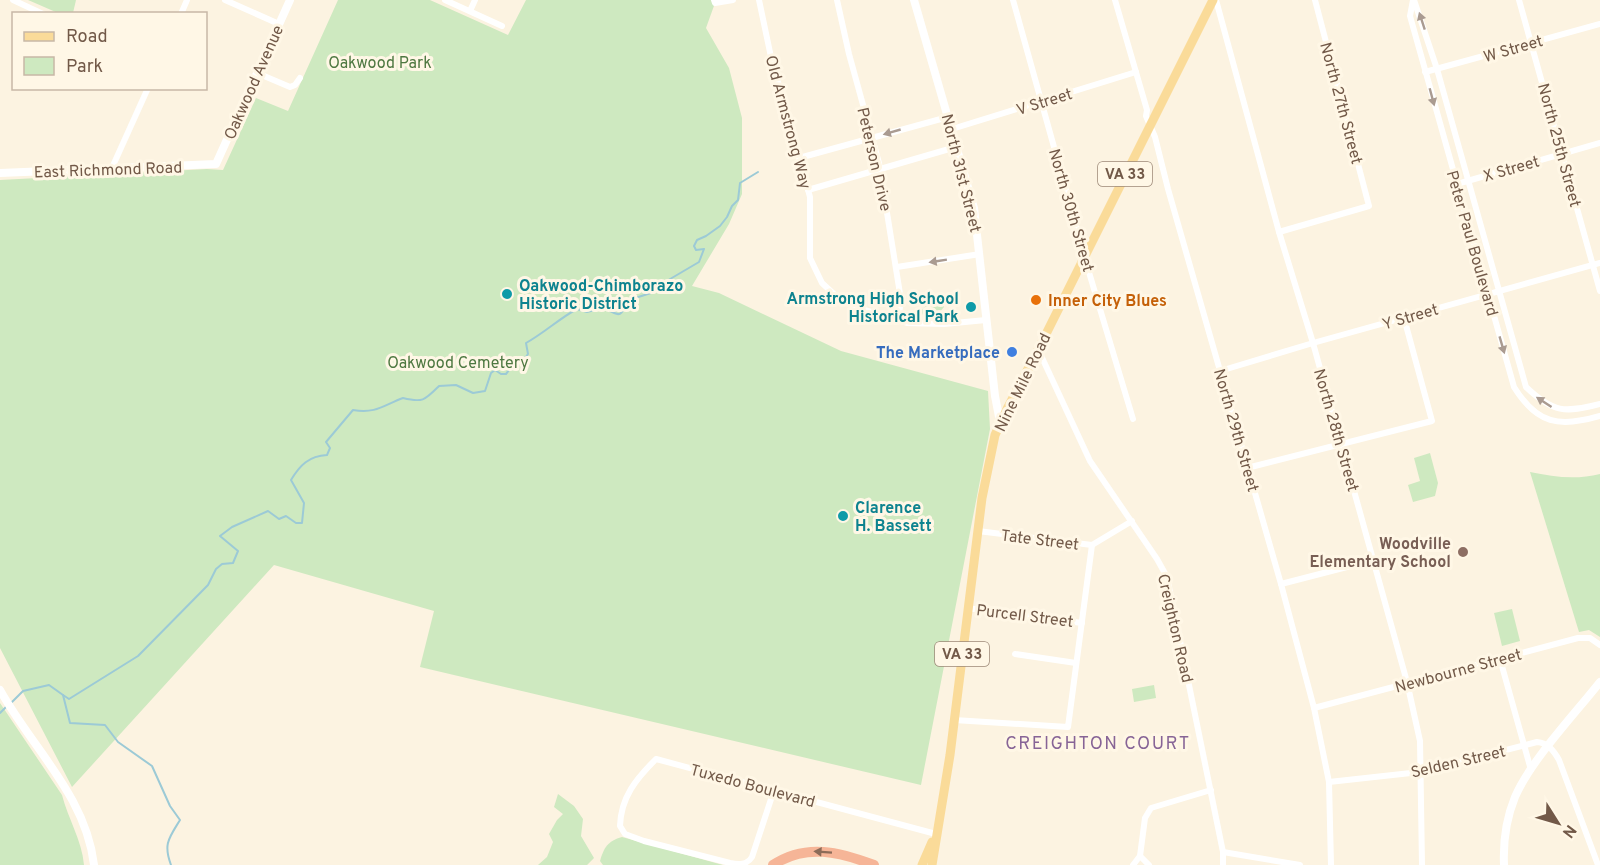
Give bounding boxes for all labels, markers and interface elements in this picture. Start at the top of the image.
legend [12,12,207,90]
one-way arrow [1417,12,1426,30]
street label: Oakwood Avenue [221,22,289,143]
text: Road [66,26,108,49]
street label: W Street [1482,32,1546,68]
street label: North 27th Street [1314,40,1366,167]
street label: Old Armstrong Way [760,53,815,192]
park label: Oakwood Park [328,54,432,74]
text: Park [66,56,103,79]
street label: North 25th Street [1532,81,1584,210]
street label: V Street [1014,85,1075,121]
one-way arrow [1428,88,1437,106]
street label: Peterson Drive [851,105,895,213]
street label: North 31st Street [936,112,984,235]
one-way arrow [882,128,901,138]
street label: North 30th Street [1043,147,1097,275]
street label: X Street [1481,152,1542,187]
street label: East Richmond Road [33,158,183,184]
road number: VA 33 [1098,162,1152,186]
street label: Peter Paul Boulevard [1441,168,1501,319]
one-way arrow [929,256,948,265]
place label: Oakwood-Chimborazo Historic District [519,277,683,315]
marker: Oakwood-Chimborazo Historic District [500,287,514,301]
place label: Armstrong High School Historical Park [786,290,959,328]
place label: Inner City Blues [1048,292,1167,312]
marker: Inner City Blues [1029,293,1043,307]
marker: Armstrong High School Historical Park [964,300,978,314]
street label: Y Street [1380,300,1441,335]
street label: Nine Mile Road [991,330,1056,436]
one-way arrow [1498,337,1507,355]
place label: The Marketplace [876,344,1000,364]
marker: The Marketplace [1005,345,1019,359]
park label: Oakwood Cemetery [387,354,529,374]
street label: North 29th Street [1208,367,1262,494]
street label: North 28th Street [1308,367,1362,494]
one-way arrow [1537,396,1553,408]
place label: Clarence H. Bassett [855,499,932,537]
marker: Clarence H. Bassett [836,509,850,523]
street label: Tate Street [999,526,1080,556]
place label: Woodville Elementary School [1309,535,1451,573]
marker: Woodville Elementary School [1456,545,1470,559]
street label: Creighton Road [1152,572,1196,685]
street label: Purcell Street [975,601,1074,633]
road number: VA 33 [935,642,989,666]
street label: Newbourne Street [1393,645,1524,698]
district label: CREIGHTON COURT [1005,733,1191,756]
street label: Selden Street [1409,742,1508,784]
street label: Tuxedo Boulevard [688,761,817,813]
north arrow [1528,793,1588,853]
text: N [1557,820,1580,841]
one-way arrow [814,847,833,856]

